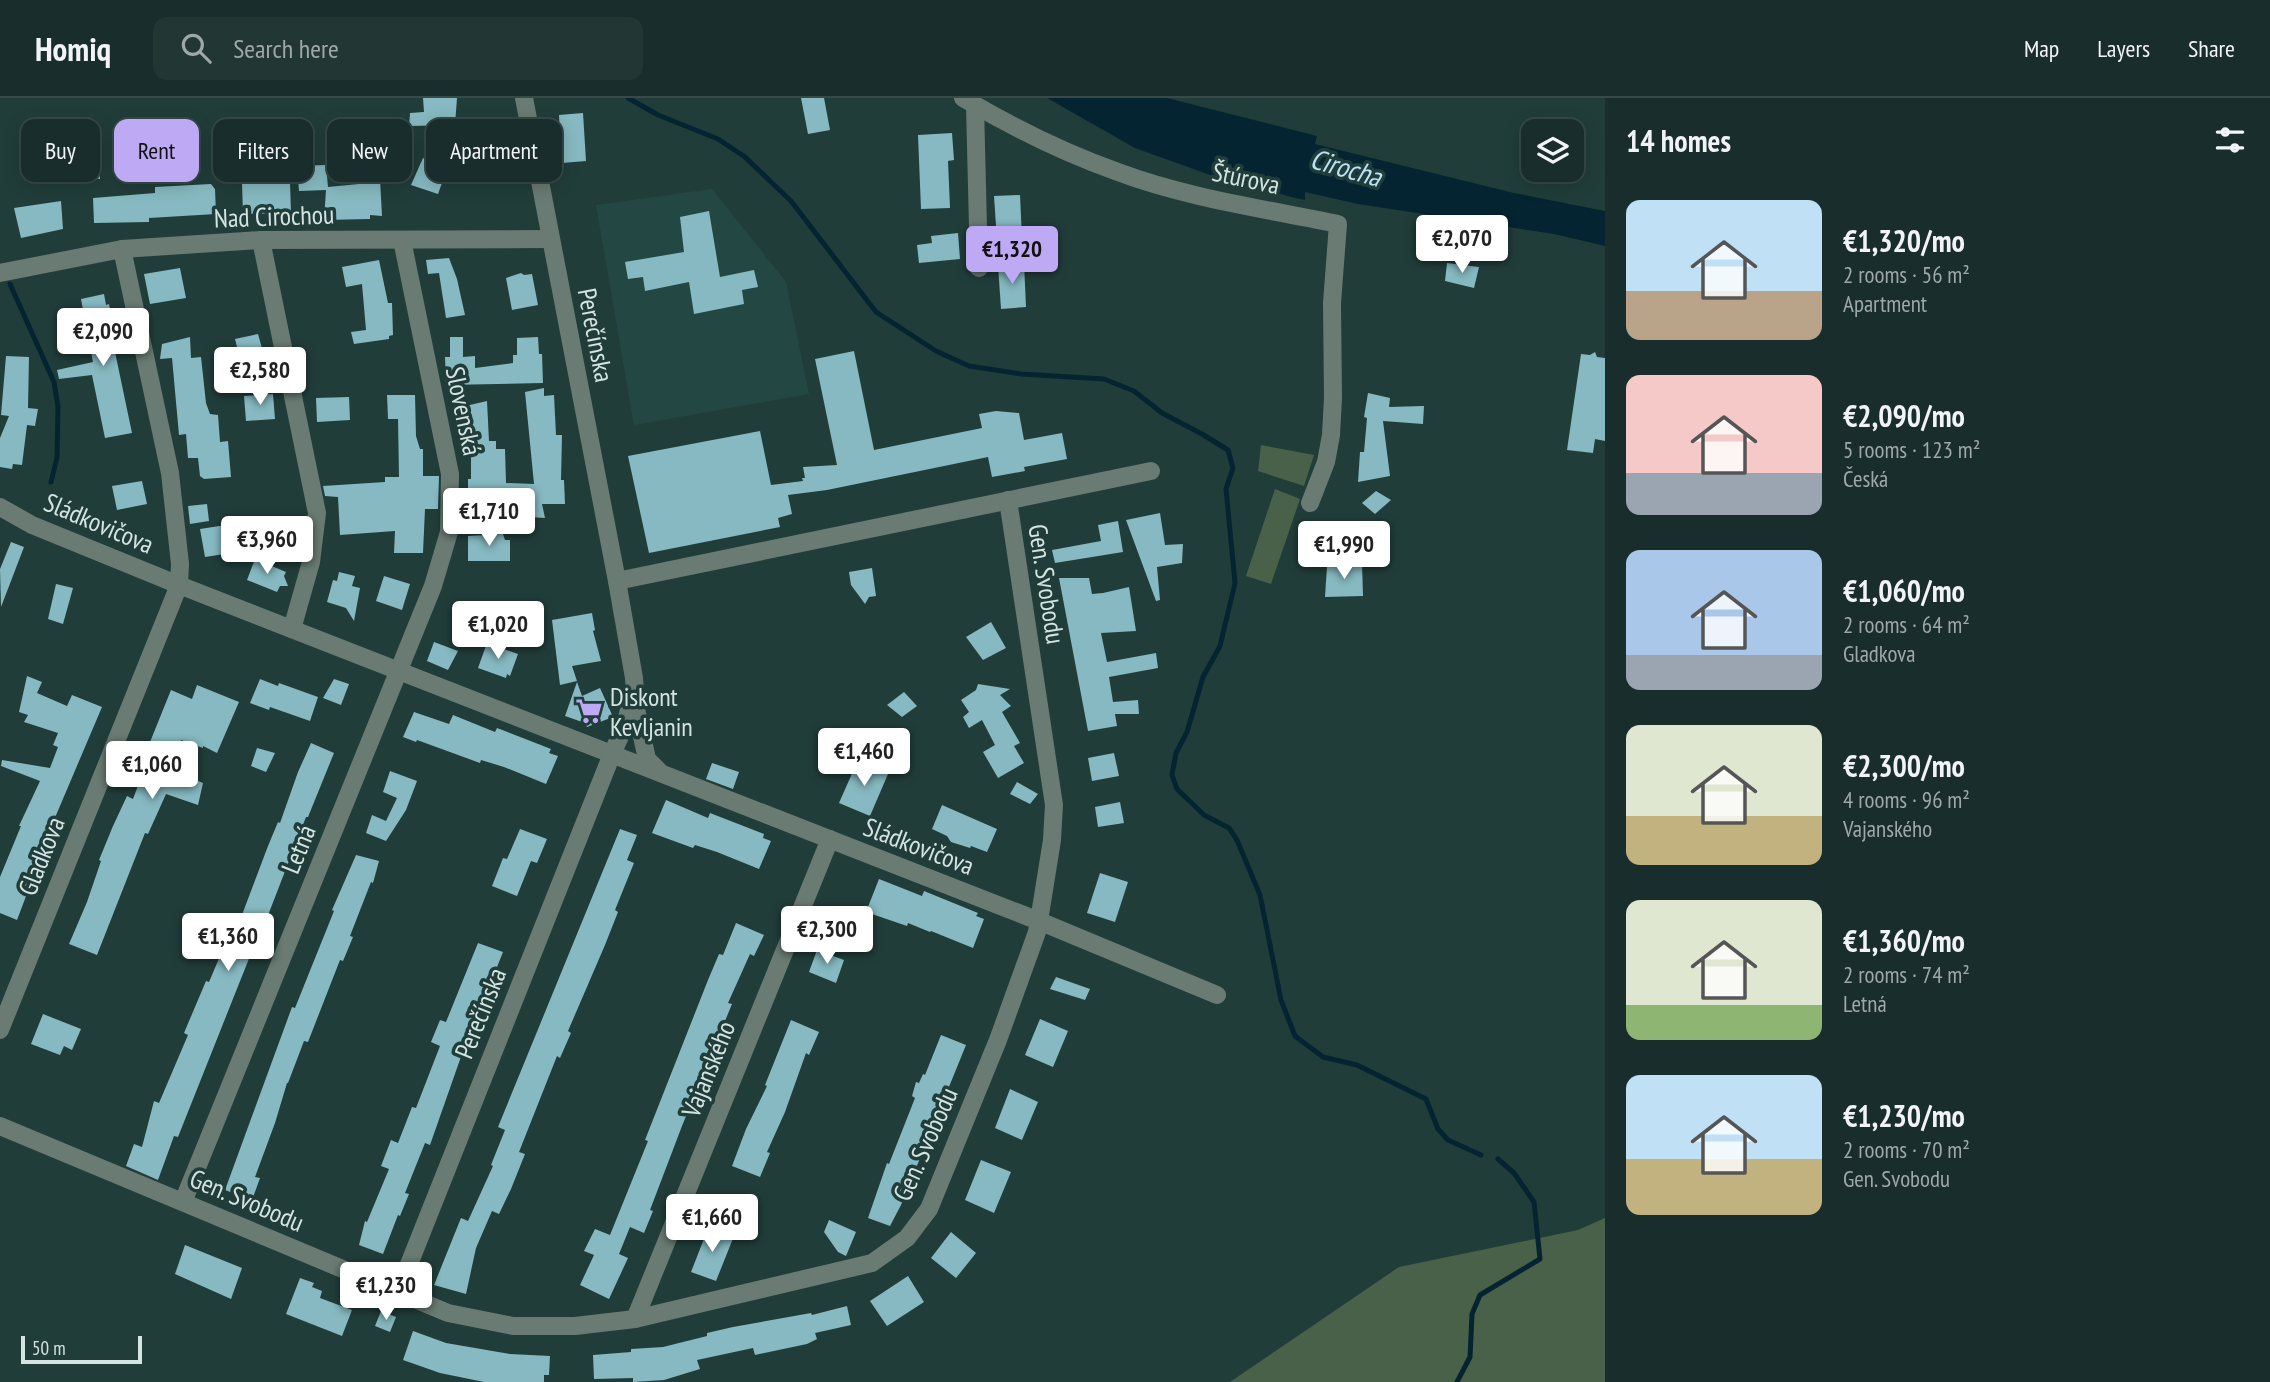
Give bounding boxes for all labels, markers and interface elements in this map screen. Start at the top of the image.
search box [153,17,643,80]
text: Homiq [35,27,111,70]
icon: search [177,29,215,67]
text: Search here [233,32,339,65]
text: Map [2024,33,2059,64]
text: Layers [2097,33,2150,64]
text: Share [2188,33,2235,64]
chip: Buy [21,119,100,182]
chip: Rent [114,119,199,182]
chip: Filters [213,119,313,182]
chip: New [327,119,412,182]
chip: Apartment [426,119,562,182]
map controls [1521,119,1584,182]
button: layers [1521,119,1584,182]
text: 14 homes [1626,121,1731,160]
icon: filters [2211,121,2249,159]
water label: Cirocha [1306,139,1388,195]
street label: Štúrova [1209,155,1283,201]
street label: Nad Cirochou [213,197,335,235]
pin: €2,070 [1405,216,1519,275]
text: €1,320/mo [1843,221,1965,260]
text: €2,070 [1432,223,1492,252]
pin: €1,320 [955,226,1069,286]
icon: home [1682,228,1766,312]
text: €1,320 [982,234,1042,263]
text: 2 rooms · 56 m² [1843,260,1970,289]
street label: Perečínska [571,285,621,385]
text: Apartment [1843,289,1927,318]
pin: €2,090 [46,308,160,368]
text: €2,090 [73,316,133,345]
pin: €2,580 [203,348,317,407]
text: €2,580 [230,355,290,384]
street label: Slovenská [439,364,489,458]
text: €2,090/mo [1843,396,1965,435]
icon: home [1682,403,1766,487]
text: 5 rooms · 123 m² [1843,435,1980,464]
text: Česká [1843,464,1888,493]
street label: Sládkovičova [39,485,159,561]
pin: €1,710 [432,489,546,548]
text: €1,710 [459,496,519,525]
pin: €3,960 [210,517,324,576]
street label: Gen. Svobodu [1021,522,1073,646]
pin: €1,990 [1287,522,1401,581]
text: €3,960 [237,524,297,553]
text: €1,990 [1314,529,1374,558]
text: €1,060/mo [1843,571,1965,610]
icon: home [1682,578,1766,662]
pin: €1,020 [441,602,555,661]
text: €1,020 [468,609,528,638]
text: 2 rooms · 64 m² [1843,610,1970,639]
text: Gladkova [1843,639,1915,668]
place label: Diskont Kevljanin [610,680,693,743]
supermarket icon: Diskont Kevljanin [574,696,604,726]
pin: €1,460 [807,728,921,788]
text: €1,460 [834,736,894,765]
pin: €1,060 [95,742,209,801]
text: €2,300/mo [1843,746,1965,785]
text: €1,060 [122,749,182,778]
icon: home [1682,753,1766,837]
text: 4 rooms · 96 m² [1843,785,1970,814]
street label: Sládkovičova [859,810,979,882]
street label: Gladkova [10,812,72,900]
text: Vajanského [1843,814,1932,843]
street label: Letná [273,820,323,878]
pin: €2,300 [770,906,884,966]
pin: €1,360 [171,914,285,973]
text: €2,300 [797,914,857,943]
text: €1,360 [198,921,258,950]
text: €1,360/mo [1843,921,1965,960]
icon: home [1682,928,1766,1012]
text: 2 rooms · 74 m² [1843,960,1970,989]
street label: Perečínska [447,963,513,1063]
text: Letná [1843,989,1887,1018]
street label: Vajanského [673,1016,742,1123]
street label: Gen. Svobodu [885,1082,965,1206]
text: €1,230/mo [1843,1096,1965,1135]
icon: home [1682,1103,1766,1187]
text: 2 rooms · 70 m² [1843,1135,1970,1164]
street label: Gen. Svobodu [185,1161,309,1239]
text: Gen. Svobodu [1843,1164,1950,1193]
pin: €1,660 [655,1194,769,1254]
text: €1,660 [682,1202,742,1231]
pin: €1,230 [329,1262,443,1322]
text: €1,230 [356,1270,416,1299]
scale bar [21,1333,142,1365]
text: 50 m [32,1336,66,1360]

